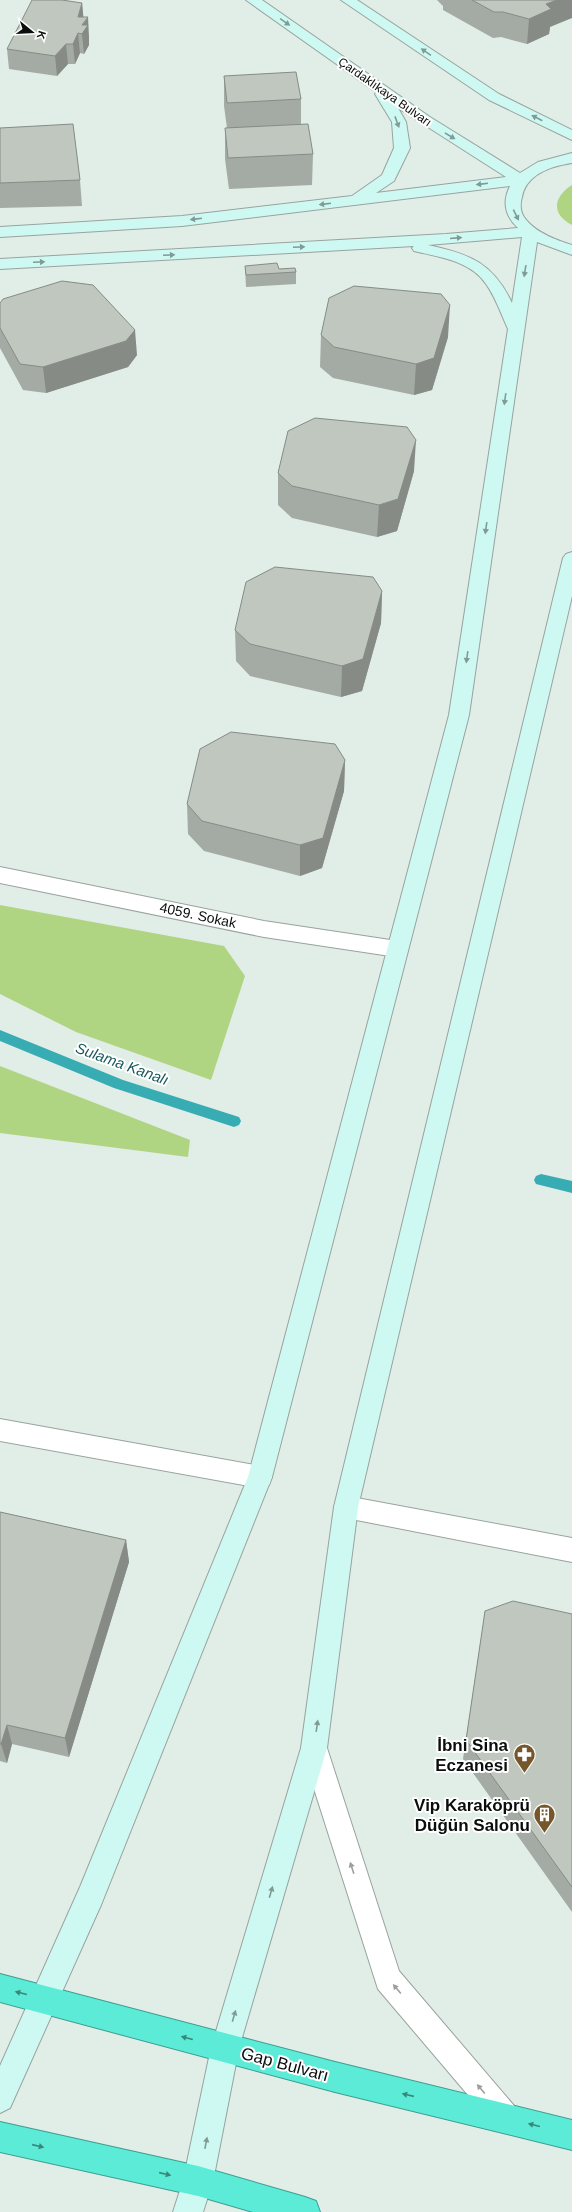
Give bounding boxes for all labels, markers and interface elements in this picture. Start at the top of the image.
north arrow [12,12,52,52]
one-way arrow [280,18,290,26]
text: K [35,29,48,41]
one-way arrow [420,48,432,55]
street label: Çardaklıkaya Bulvarı [336,55,434,129]
one-way arrow [531,115,543,121]
one-way arrow [394,116,401,128]
one-way arrow [444,132,456,139]
one-way arrow [476,181,488,188]
one-way arrow [319,200,331,207]
one-way arrow [513,209,519,221]
one-way arrow [190,216,202,222]
one-way arrow [450,235,462,242]
one-way arrow [293,244,305,251]
one-way arrow [163,251,175,258]
one-way arrow [33,259,46,265]
one-way arrow [522,265,528,277]
one-way arrow [502,393,508,405]
one-way arrow [483,522,489,534]
one-way arrow [464,650,470,663]
street label: 4059. Sokak [158,899,239,931]
water label: Sulama Kanalı [73,1039,171,1088]
one-way arrow [314,1720,320,1732]
place label: İbni Sina Eczanesi [435,1736,509,1775]
pharmacy icon: İbni Sina Eczanesi [511,1742,537,1775]
place label: Vip Karaköprü Düğün Salonu [414,1796,530,1835]
building icon: Vip Karaköprü Düğün Salonu [532,1802,558,1835]
one-way arrow [349,1862,355,1874]
one-way arrow [268,1885,274,1897]
one-way arrow [392,1984,401,1995]
one-way arrow [15,1990,27,1996]
one-way arrow [231,2010,237,2022]
one-way arrow [181,2035,193,2041]
street label: Gap Bulvarı [239,2044,331,2085]
one-way arrow [476,2083,485,2094]
one-way arrow [402,2091,414,2097]
one-way arrow [528,2122,540,2128]
one-way arrow [203,2137,209,2149]
one-way arrow [32,2143,44,2149]
one-way arrow [159,2171,171,2177]

